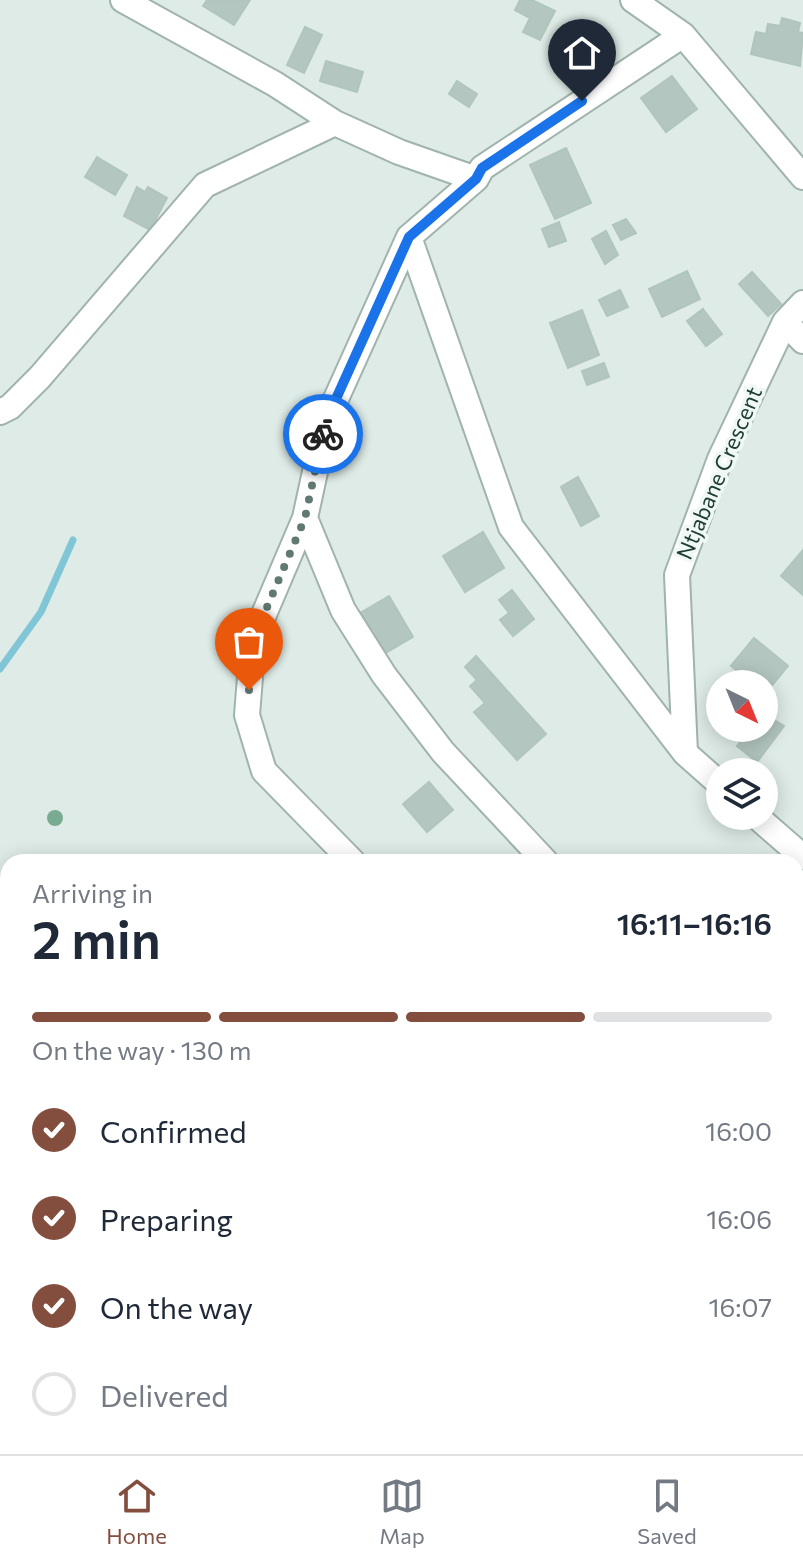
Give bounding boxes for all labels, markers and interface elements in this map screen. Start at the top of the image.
pin [548,19,616,101]
icon: home [560,31,604,75]
street label: Ntjabane Crescent [670,382,767,563]
courier [283,394,363,474]
icon: bike [301,412,345,456]
pin [215,608,283,690]
icon: bag [227,620,271,664]
north arrow [706,670,778,742]
map controls [706,670,778,830]
button: layers [706,758,778,830]
text: Arriving in [32,877,153,908]
text: 16:11–16:16 [617,904,772,941]
text: 2 min [32,906,161,970]
text: On the way · 130 m [32,1034,251,1065]
icon: check [32,1108,76,1152]
text: Confirmed [100,1112,247,1149]
text: 16:00 [705,1115,772,1146]
icon: check [32,1196,76,1240]
text: Preparing [100,1200,233,1237]
text: 16:06 [706,1203,772,1234]
icon: check [32,1284,76,1328]
text: On the way [100,1288,253,1325]
text: 16:07 [708,1291,772,1322]
text: Delivered [100,1376,229,1413]
tab: Home [106,1474,167,1549]
tab: Map [379,1474,425,1549]
tab: Saved [637,1474,697,1549]

